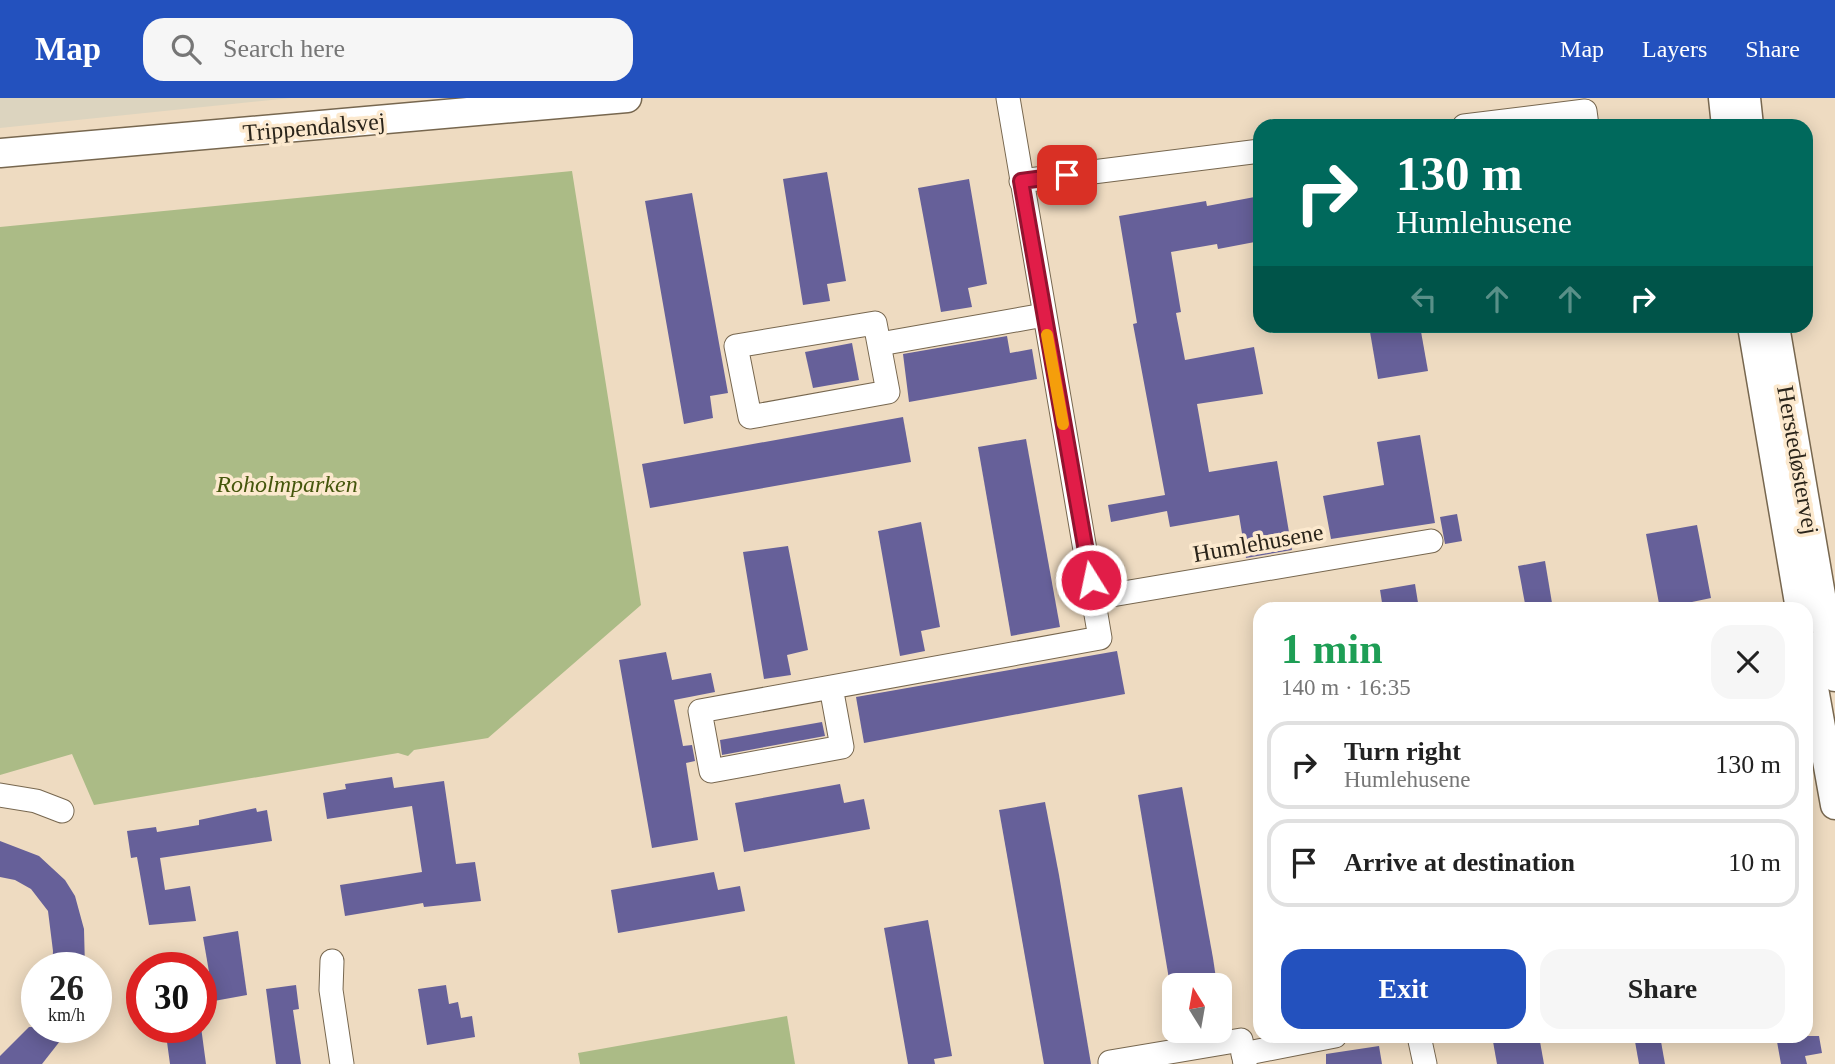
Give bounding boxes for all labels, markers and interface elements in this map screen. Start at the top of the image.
search box [143,18,633,81]
icon: search [167,30,205,68]
text: Map [35,31,101,67]
text: Search here [223,34,345,63]
text: Map [1560,36,1604,62]
text: Layers [1642,36,1707,62]
text: Share [1745,36,1800,62]
street label: Trippendalsvej [242,108,386,146]
pin [1037,145,1097,205]
text: 130 m [1396,146,1523,201]
icon: right [1281,147,1372,238]
icon: arrive [1048,156,1086,194]
text: Humlehusene [1396,204,1572,240]
icon: left [1405,280,1443,318]
icon: ahead [1478,280,1516,318]
icon: ahead [1551,280,1589,318]
icon: right [1624,280,1662,318]
street label: Herstedøstervej [1772,384,1824,536]
park label: Roholmparken [215,471,358,497]
street label: Humlehusene [1191,519,1325,567]
position arrow [1054,543,1128,617]
button: close [1711,625,1785,699]
text: 1 min [1281,626,1383,672]
text: 140 m · 16:35 [1281,675,1411,700]
text: Turn right [1344,737,1461,766]
icon: right [1285,746,1323,784]
text: 130 m [1715,750,1781,779]
text: Humlehusene [1344,767,1470,792]
icon: arrive [1285,844,1323,882]
text: Arrive at destination [1344,848,1575,877]
text: 10 m [1728,848,1781,877]
button: Exit [1281,949,1526,1029]
button: Share [1540,949,1785,1029]
speed limit sign: 30 [126,952,217,1043]
text: 26 [49,969,84,1008]
north arrow [1162,973,1232,1043]
map controls [1162,973,1232,1043]
text: km/h [48,1005,85,1025]

